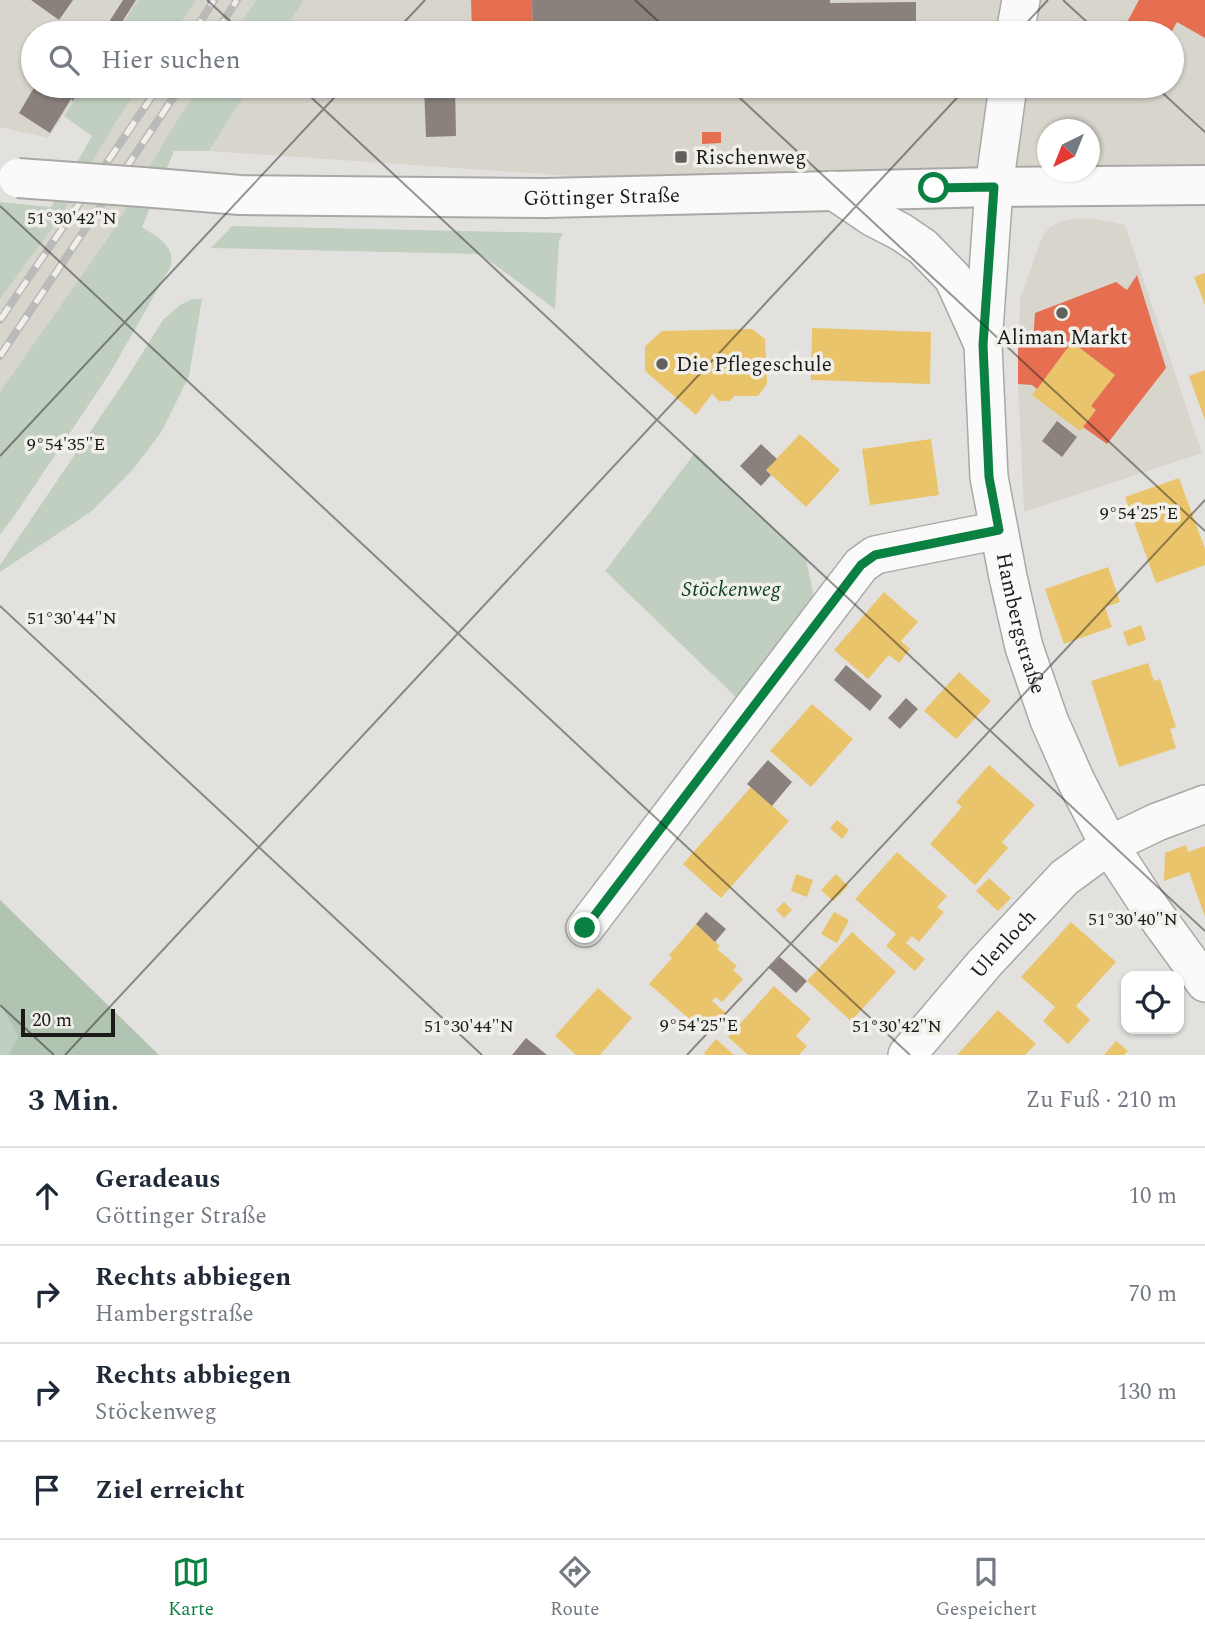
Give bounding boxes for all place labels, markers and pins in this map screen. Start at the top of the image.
place label: Rischenweg [695,142,806,174]
marker: Rischenweg [673,149,689,165]
marker: Aliman Markt [1054,305,1070,321]
place label: Aliman Markt [996,322,1128,354]
place label: Die Pflegeschule [676,349,832,381]
marker: Die Pflegeschule [654,356,670,372]

